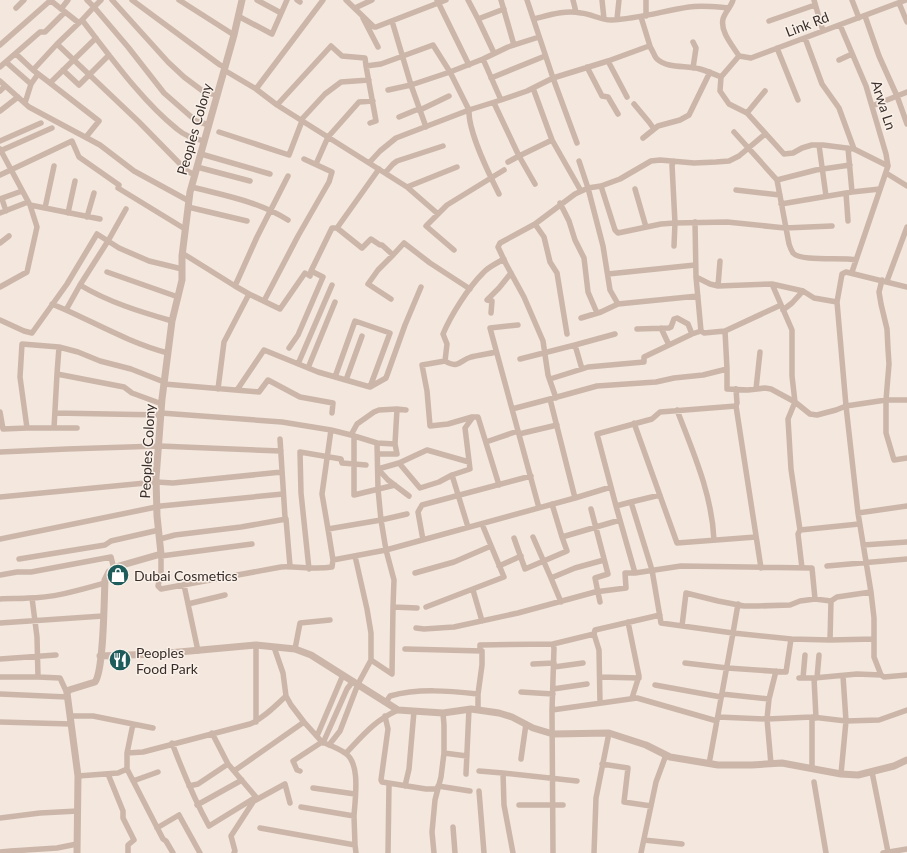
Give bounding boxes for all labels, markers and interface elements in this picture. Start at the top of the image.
street label: Link Rd [783,8,831,40]
street label: Arwa Ln [868,78,900,132]
street label: Peoples Colony [173,80,215,177]
street label: Peoples Colony [136,402,158,499]
shop icon: Dubai Cosmetics [105,562,131,588]
place label: Dubai Cosmetics [134,567,238,584]
place label: Peoples Food Park [136,644,199,677]
restaurant icon: Peoples Food Park [107,647,133,673]

